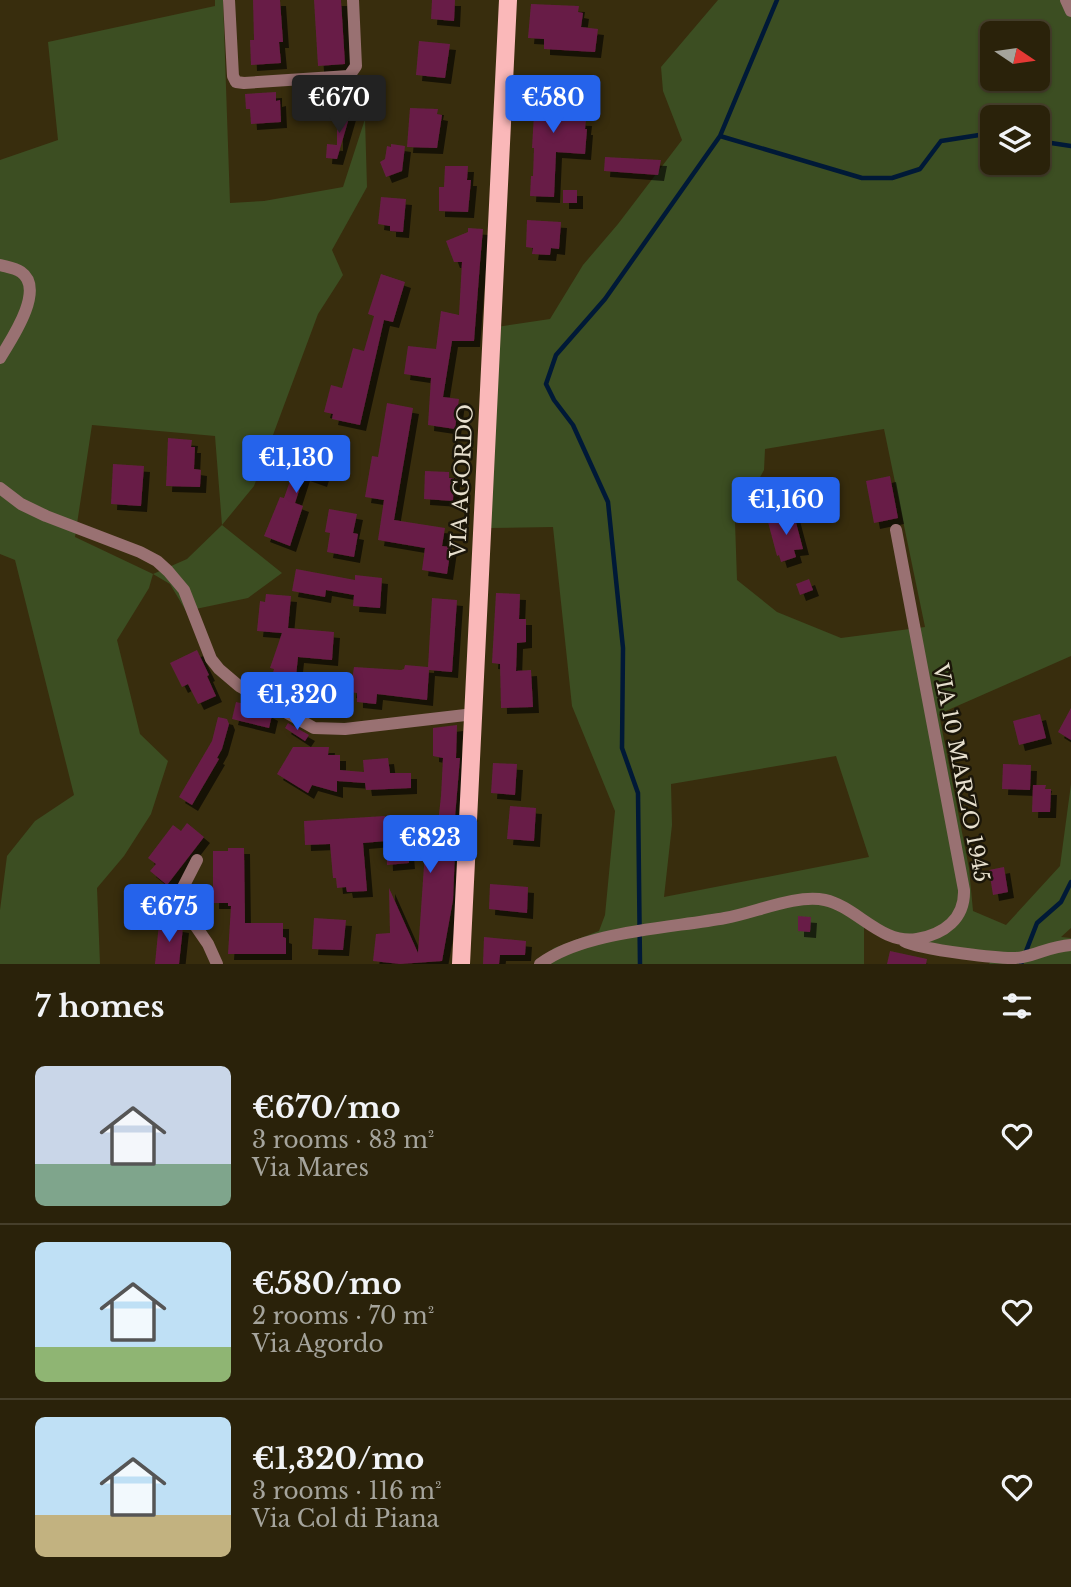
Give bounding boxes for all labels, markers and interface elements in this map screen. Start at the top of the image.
north arrow [980,21,1050,91]
map controls [980,21,1050,175]
pin: €670 [298,76,380,135]
pin: €580 [512,76,594,135]
text: €670 [308,84,370,112]
text: €580 [521,84,585,112]
button: layers [980,105,1050,175]
street label: VIA AGORDO [445,403,479,560]
pin: €1,130 [239,435,353,495]
text: €1,130 [258,444,334,472]
pin: €1,160 [729,477,843,537]
text: €1,160 [748,486,824,514]
street label: VIA 10 MARZO 1945 [927,661,995,884]
pin: €1,320 [240,672,354,732]
text: €1,320 [257,681,337,709]
pin: €823 [389,816,471,875]
text: €823 [399,824,461,852]
pin: €675 [128,884,210,944]
text: €675 [140,893,198,921]
icon: filters [998,987,1036,1025]
text: 7 homes [35,988,164,1025]
text: €670/mo [252,1089,401,1126]
icon: home [91,1094,175,1178]
icon: heart [998,1117,1036,1155]
text: 3 rooms · 83 m² [252,1126,434,1154]
text: Via Mares [252,1154,369,1182]
text: €580/mo [252,1265,402,1302]
icon: home [91,1270,175,1354]
icon: heart [998,1293,1036,1331]
text: 2 rooms · 70 m² [252,1302,434,1330]
text: Via Agordo [252,1330,384,1358]
text: €1,320/mo [252,1440,424,1477]
icon: home [91,1445,175,1529]
icon: heart [998,1468,1036,1506]
text: 3 rooms · 116 m² [252,1477,442,1505]
text: Via Col di Piana [252,1505,439,1533]

